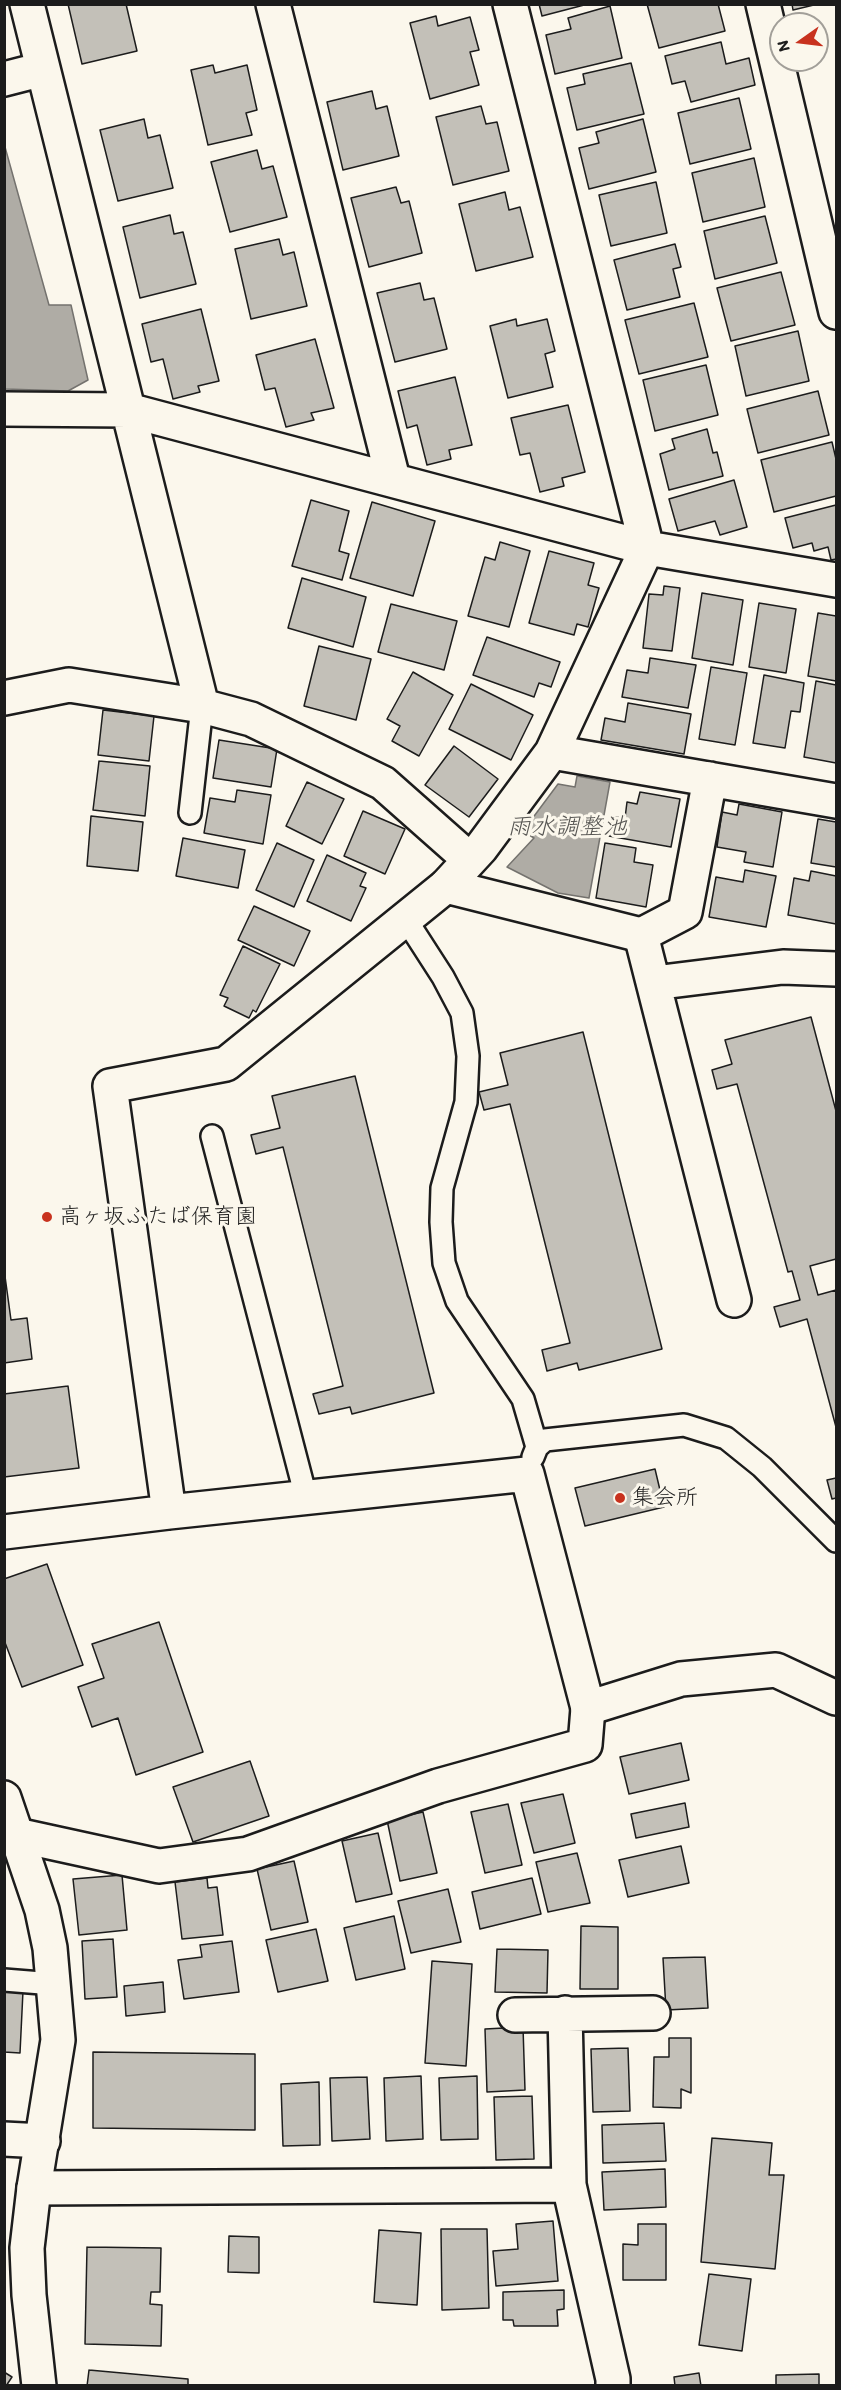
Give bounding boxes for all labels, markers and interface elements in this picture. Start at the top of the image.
north arrow [769,12,829,72]
text: N [772,38,794,54]
water label: 雨水調整池 [507,814,627,842]
place label: 高ヶ坂ふたば保育園 [59,1204,257,1230]
marker: 高ヶ坂ふたば保育園 [40,1210,54,1224]
place label: 集会所 [632,1485,698,1511]
marker: 集会所 [613,1491,627,1505]

